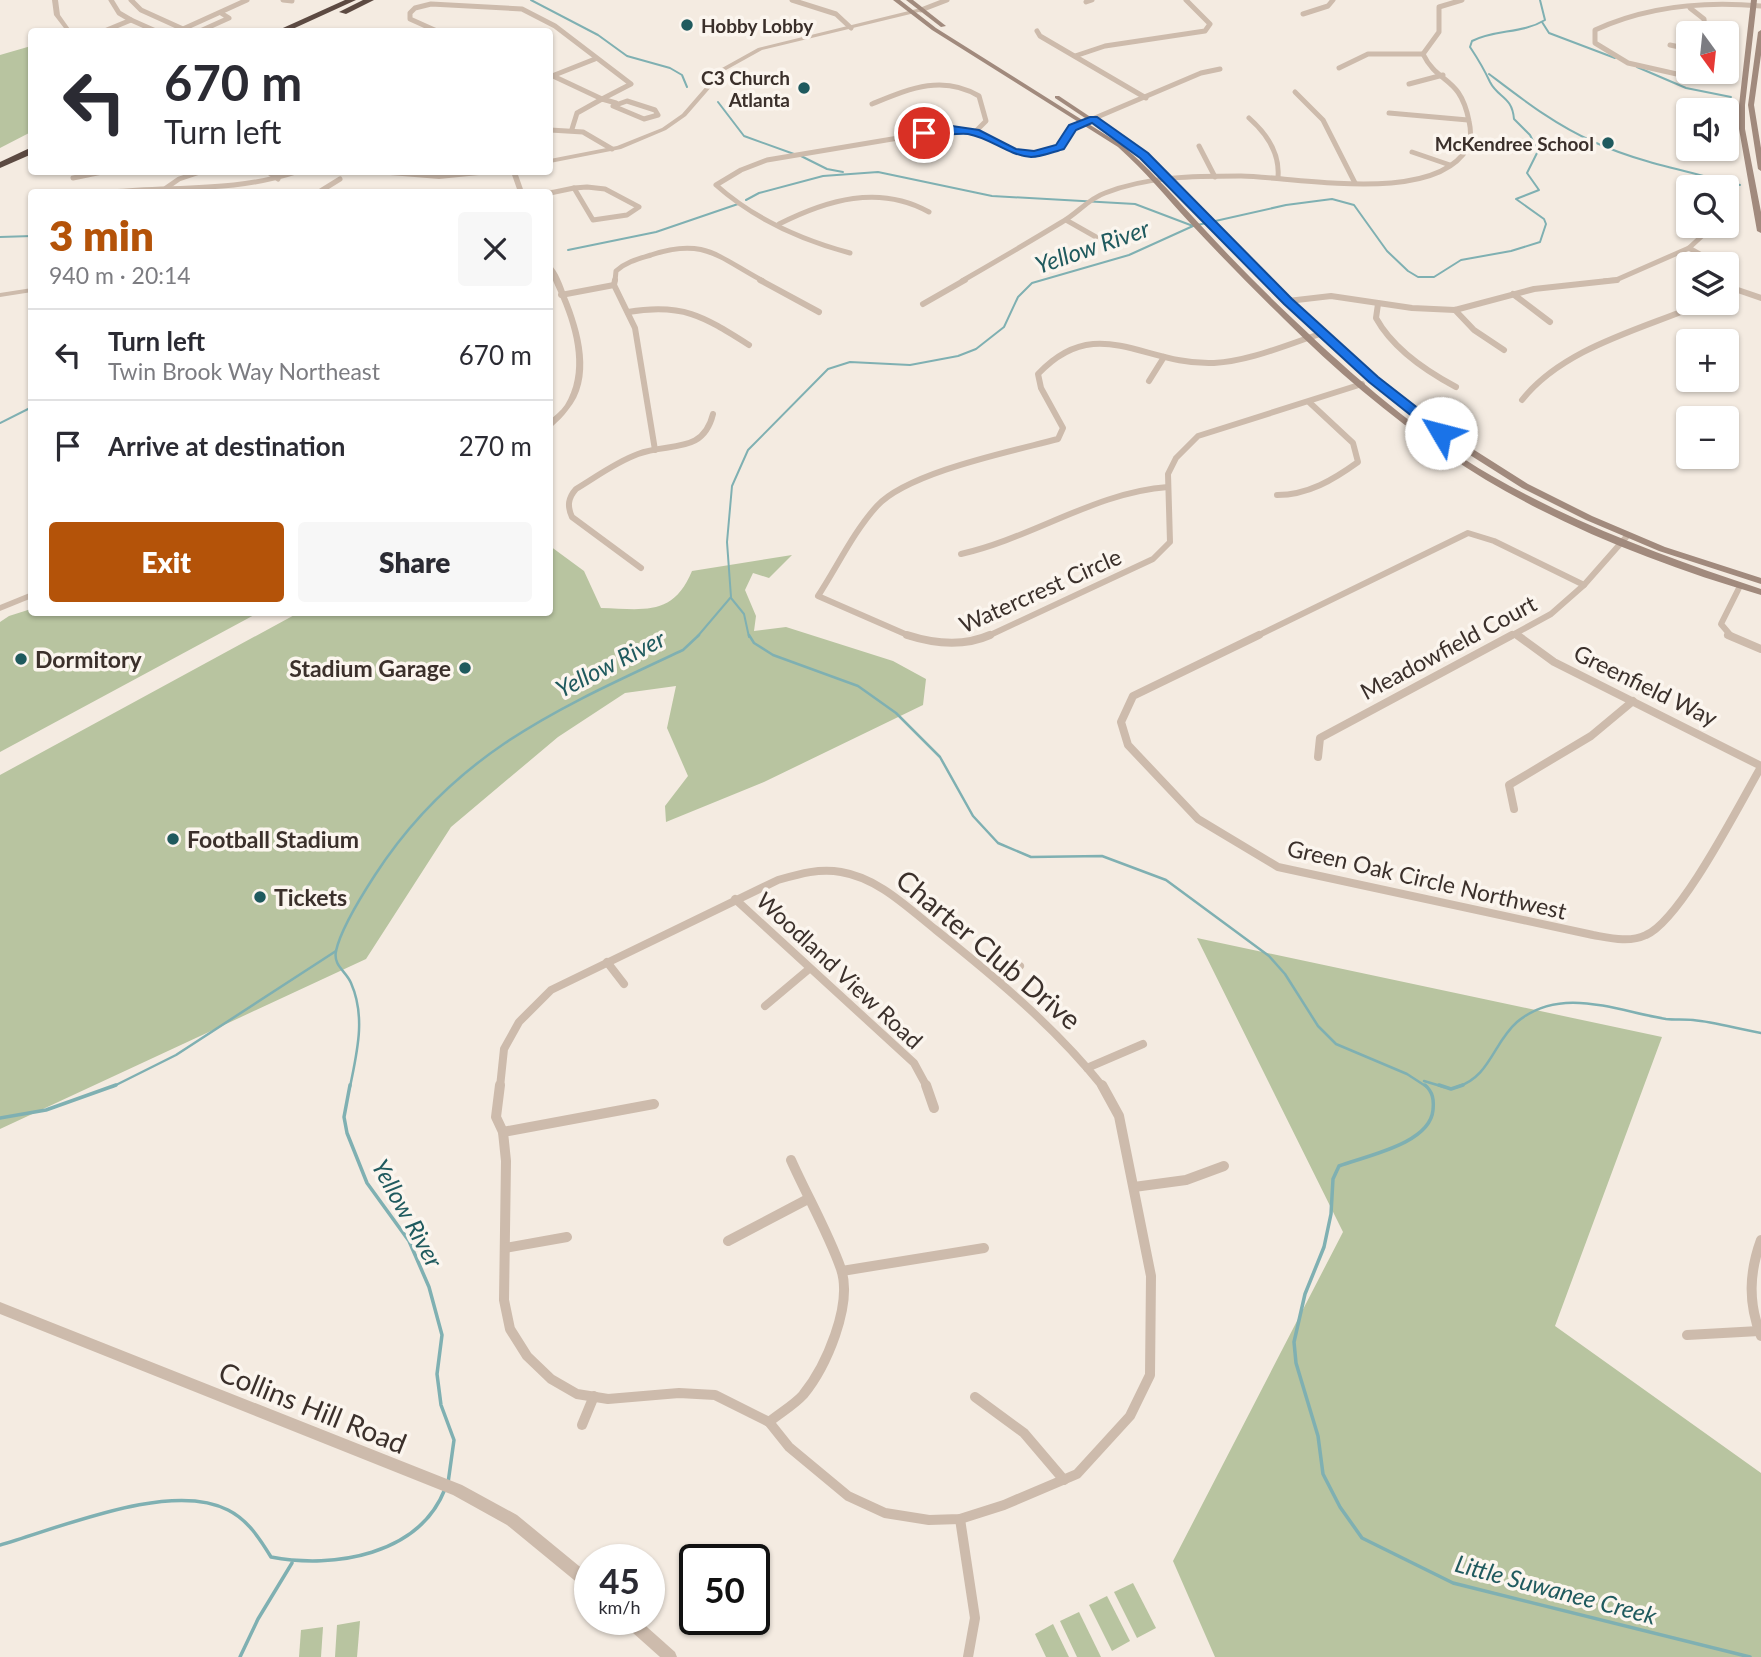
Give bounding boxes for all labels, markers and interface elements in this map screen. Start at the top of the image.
place label: Hobby Lobby [701,14,814,37]
marker: Hobby Lobby [679,17,695,33]
north arrow [1676,21,1740,84]
map controls [1676,21,1739,469]
text: 670 m [164,53,302,111]
icon: left [49,56,140,147]
place label: C3 Church Atlanta [701,66,790,111]
marker: C3 Church Atlanta [796,80,812,96]
button: sound [1676,98,1739,161]
pin [894,103,954,163]
text: Turn left [164,112,281,151]
icon: arrive [905,114,943,152]
place label: McKendree School [1435,132,1594,155]
marker: McKendree School [1600,135,1616,151]
button: search [1676,175,1739,238]
text: 3 min [49,210,154,260]
button: close [458,212,532,286]
water label: Yellow River [1031,213,1154,279]
button: layers [1676,252,1739,315]
text: 940 m · 20:14 [49,261,191,289]
text: Turn left [108,325,205,357]
button: + [1676,329,1739,392]
icon: left [49,336,87,374]
text: 670 m [459,339,532,371]
text: Twin Brook Way Northeast [108,357,380,385]
position arrow [1404,396,1478,470]
button: − [1676,406,1739,469]
icon: arrive [49,427,87,465]
text: Arrive at destination [108,430,345,462]
text: 270 m [459,430,532,462]
button: Exit [49,522,284,602]
button: Share [298,522,532,602]
street label: Watercrest Circle [955,542,1125,638]
street label: Meadowfield Court [1355,588,1542,705]
water label: Yellow River [550,623,670,703]
street label: Greenfield Way [1570,638,1722,732]
place label: Dormitory [35,645,142,673]
marker: Dormitory [13,651,29,667]
place label: Stadium Garage [289,654,451,682]
marker: Stadium Garage [457,660,473,676]
place label: Football Stadium [187,825,359,853]
marker: Football Stadium [165,831,181,847]
street label: Green Oak Circle Northwest [1285,833,1570,925]
street label: Charter Club Drive [890,862,1088,1036]
place label: Tickets [274,883,347,911]
street label: Woodland View Road [751,886,929,1054]
marker: Tickets [252,889,268,905]
water label: Yellow River [366,1154,450,1273]
street label: Collins Hill Road [214,1354,412,1460]
speed limit sign: 50 [679,1544,770,1635]
water label: Little Suwanee Creek [1452,1548,1660,1630]
text: 45 [599,1559,640,1601]
text: km/h [598,1596,641,1618]

